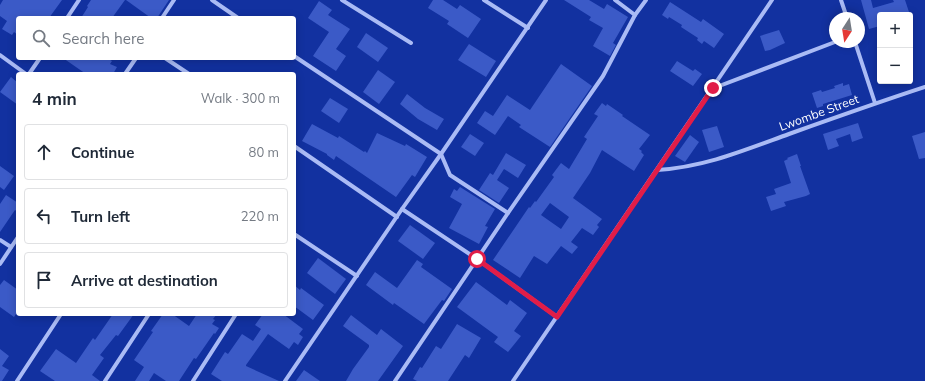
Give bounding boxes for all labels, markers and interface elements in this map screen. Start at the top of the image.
north arrow [829,12,865,48]
map controls [877,12,913,84]
button: + [877,12,913,48]
search box [16,16,296,60]
icon: search [30,27,52,49]
text: Search here [62,29,144,48]
button: − [877,48,913,84]
route end [704,79,722,97]
text: 4 min [32,88,77,109]
text: Walk · 300 m [201,90,280,106]
street label: Lwombe Street [777,91,861,134]
icon: ahead [33,141,55,163]
text: Continue [71,143,134,162]
text: 80 m [249,144,279,160]
icon: left [33,205,55,227]
text: Turn left [71,207,130,226]
text: 220 m [241,208,279,224]
route start [468,250,486,268]
icon: arrive [33,269,55,291]
text: Arrive at destination [71,271,218,290]

